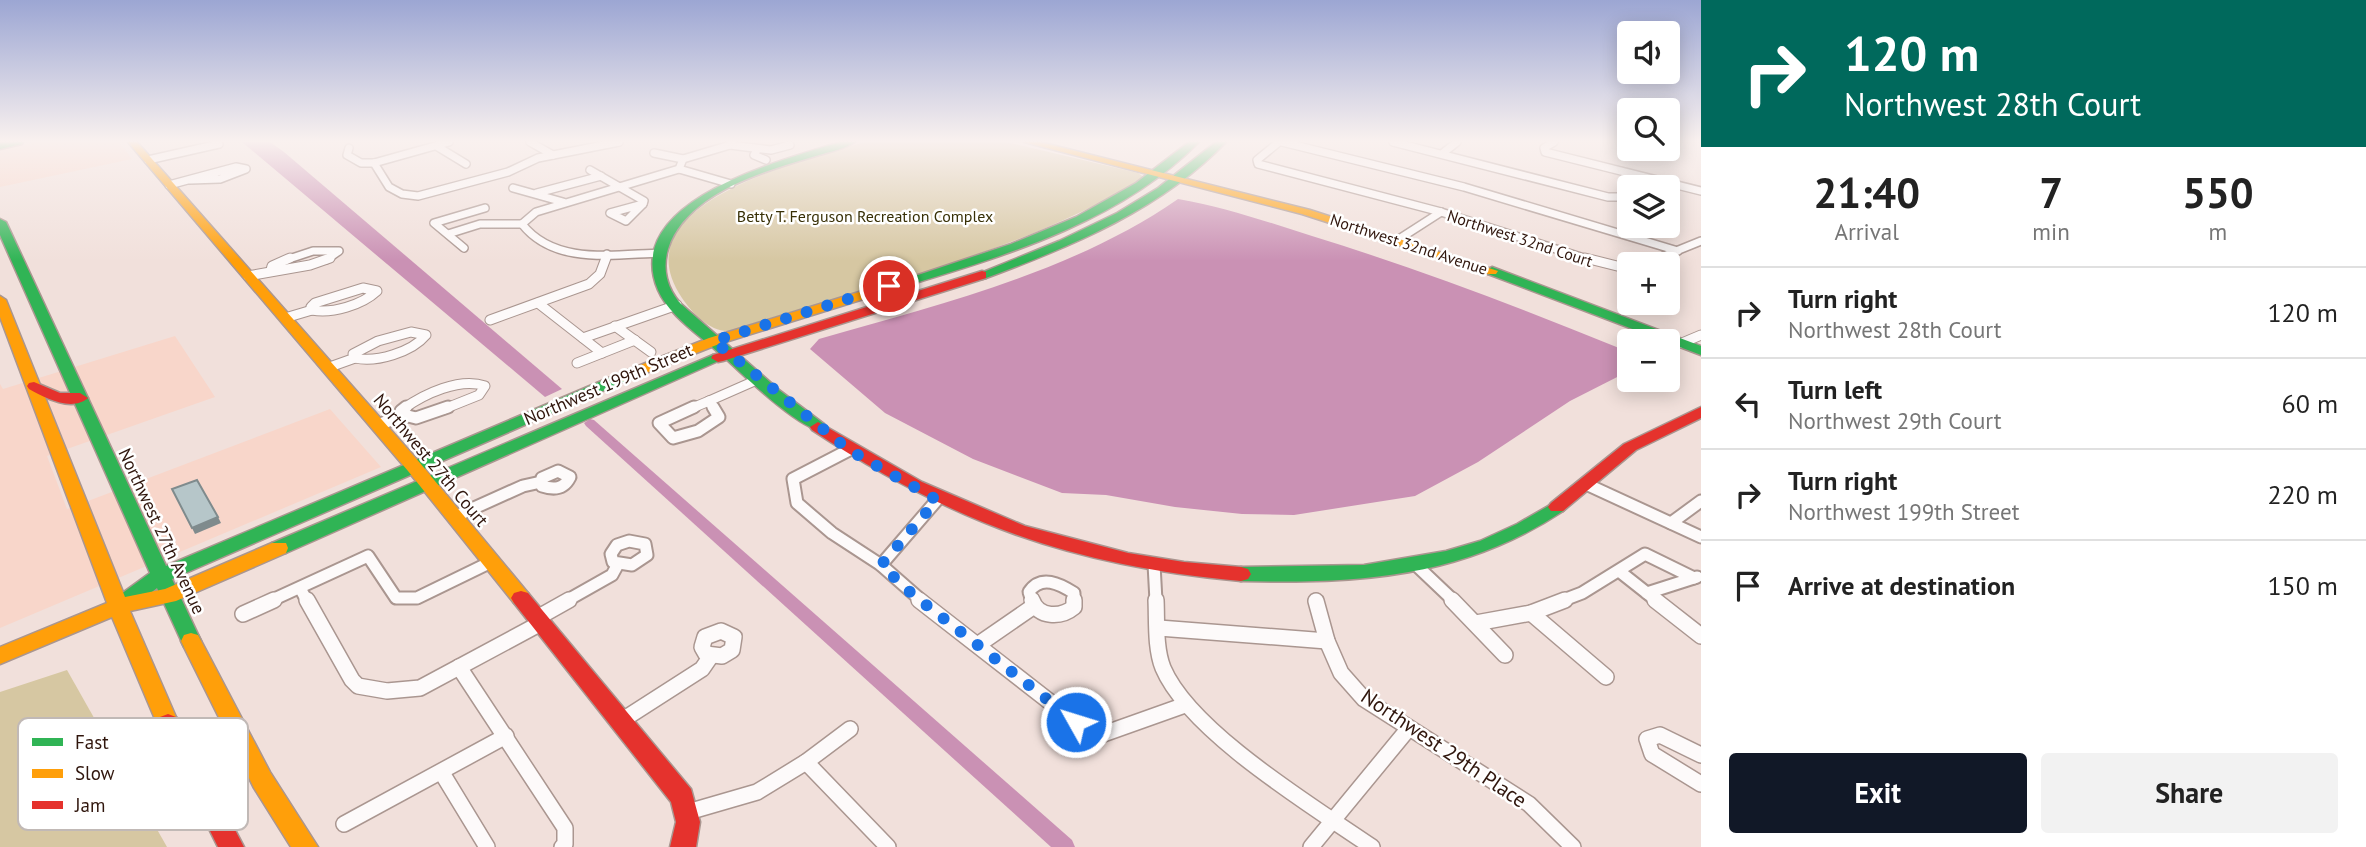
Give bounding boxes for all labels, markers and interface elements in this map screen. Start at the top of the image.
map controls [1617,21,1680,392]
button: sound [1617,21,1680,84]
text: 120 m [1844,21,1979,85]
icon: right [1729,28,1820,119]
text: Northwest 28th Court [1844,83,2141,125]
button: search [1617,98,1680,161]
text: 21:40 [1813,165,1920,220]
text: 7 [2039,165,2063,220]
text: 550 [2182,165,2254,220]
button: layers [1617,175,1680,238]
street label: Northwest 32nd Court [1445,205,1596,271]
park label: Betty T. Ferguson Recreation Complex [737,206,993,226]
street label: Northwest 32nd Avenue [1328,209,1490,279]
text: Arrival [1834,217,1899,246]
text: min [2032,217,2070,246]
text: m [2209,217,2227,246]
button: + [1617,252,1680,315]
pin [859,256,919,316]
icon: arrive [870,267,908,305]
text: Turn right [1788,282,1897,315]
icon: right [1729,294,1767,332]
text: 120 m [2267,296,2338,329]
text: Northwest 28th Court [1788,315,2002,344]
button: − [1617,329,1680,392]
street label: Northwest 199th Street [520,338,696,430]
text: Turn left [1788,373,1882,406]
icon: left [1729,385,1767,423]
text: 60 m [2282,387,2338,420]
street label: Northwest 27th Court [369,389,493,531]
text: Northwest 29th Court [1788,406,2002,435]
street label: Northwest 27th Avenue [113,444,211,618]
text: Turn right [1788,464,1897,497]
icon: right [1729,476,1767,514]
text: 220 m [2267,478,2338,511]
text: Northwest 199th Street [1788,497,2020,526]
icon: arrive [1729,567,1767,605]
text: Arrive at destination [1788,569,2015,602]
text: 150 m [2267,569,2338,602]
street label: Northwest 29th Place [1356,682,1532,814]
position arrow [1039,685,1113,759]
legend [18,718,248,830]
text: Fast [75,730,109,754]
button: Exit [1729,753,2027,833]
button: Share [2041,753,2338,833]
text: Slow [75,761,115,785]
text: Jam [74,793,105,817]

